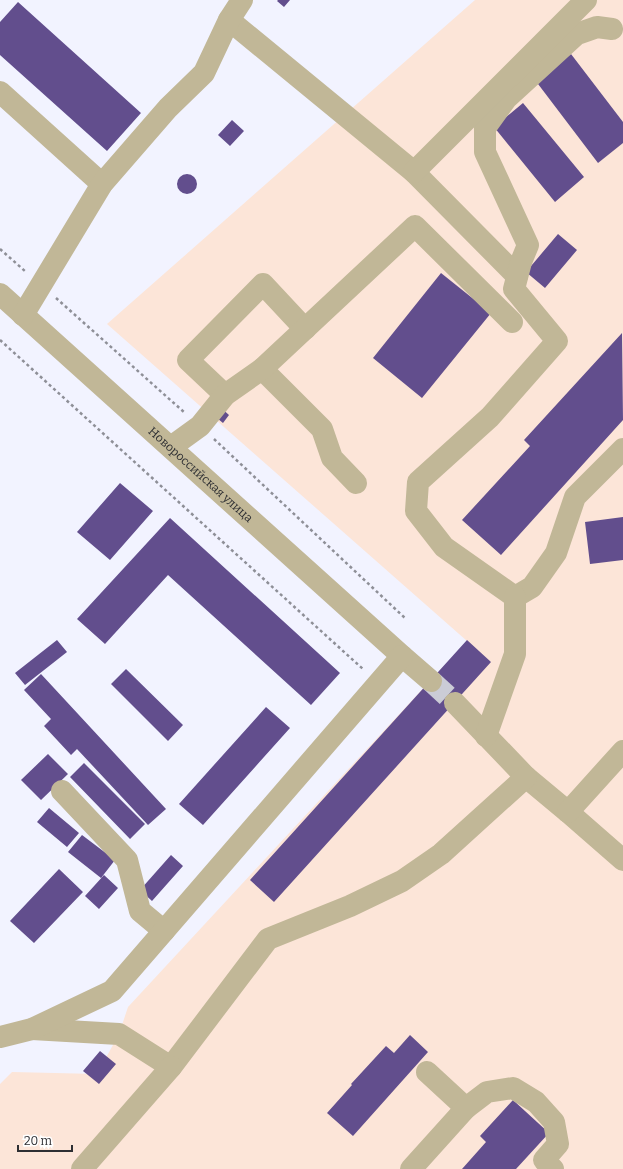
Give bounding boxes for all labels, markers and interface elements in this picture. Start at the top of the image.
street label: Новороссийская улица [146,424,256,526]
scale bar [18,1127,72,1153]
text: 20 m [24,1134,53,1148]

